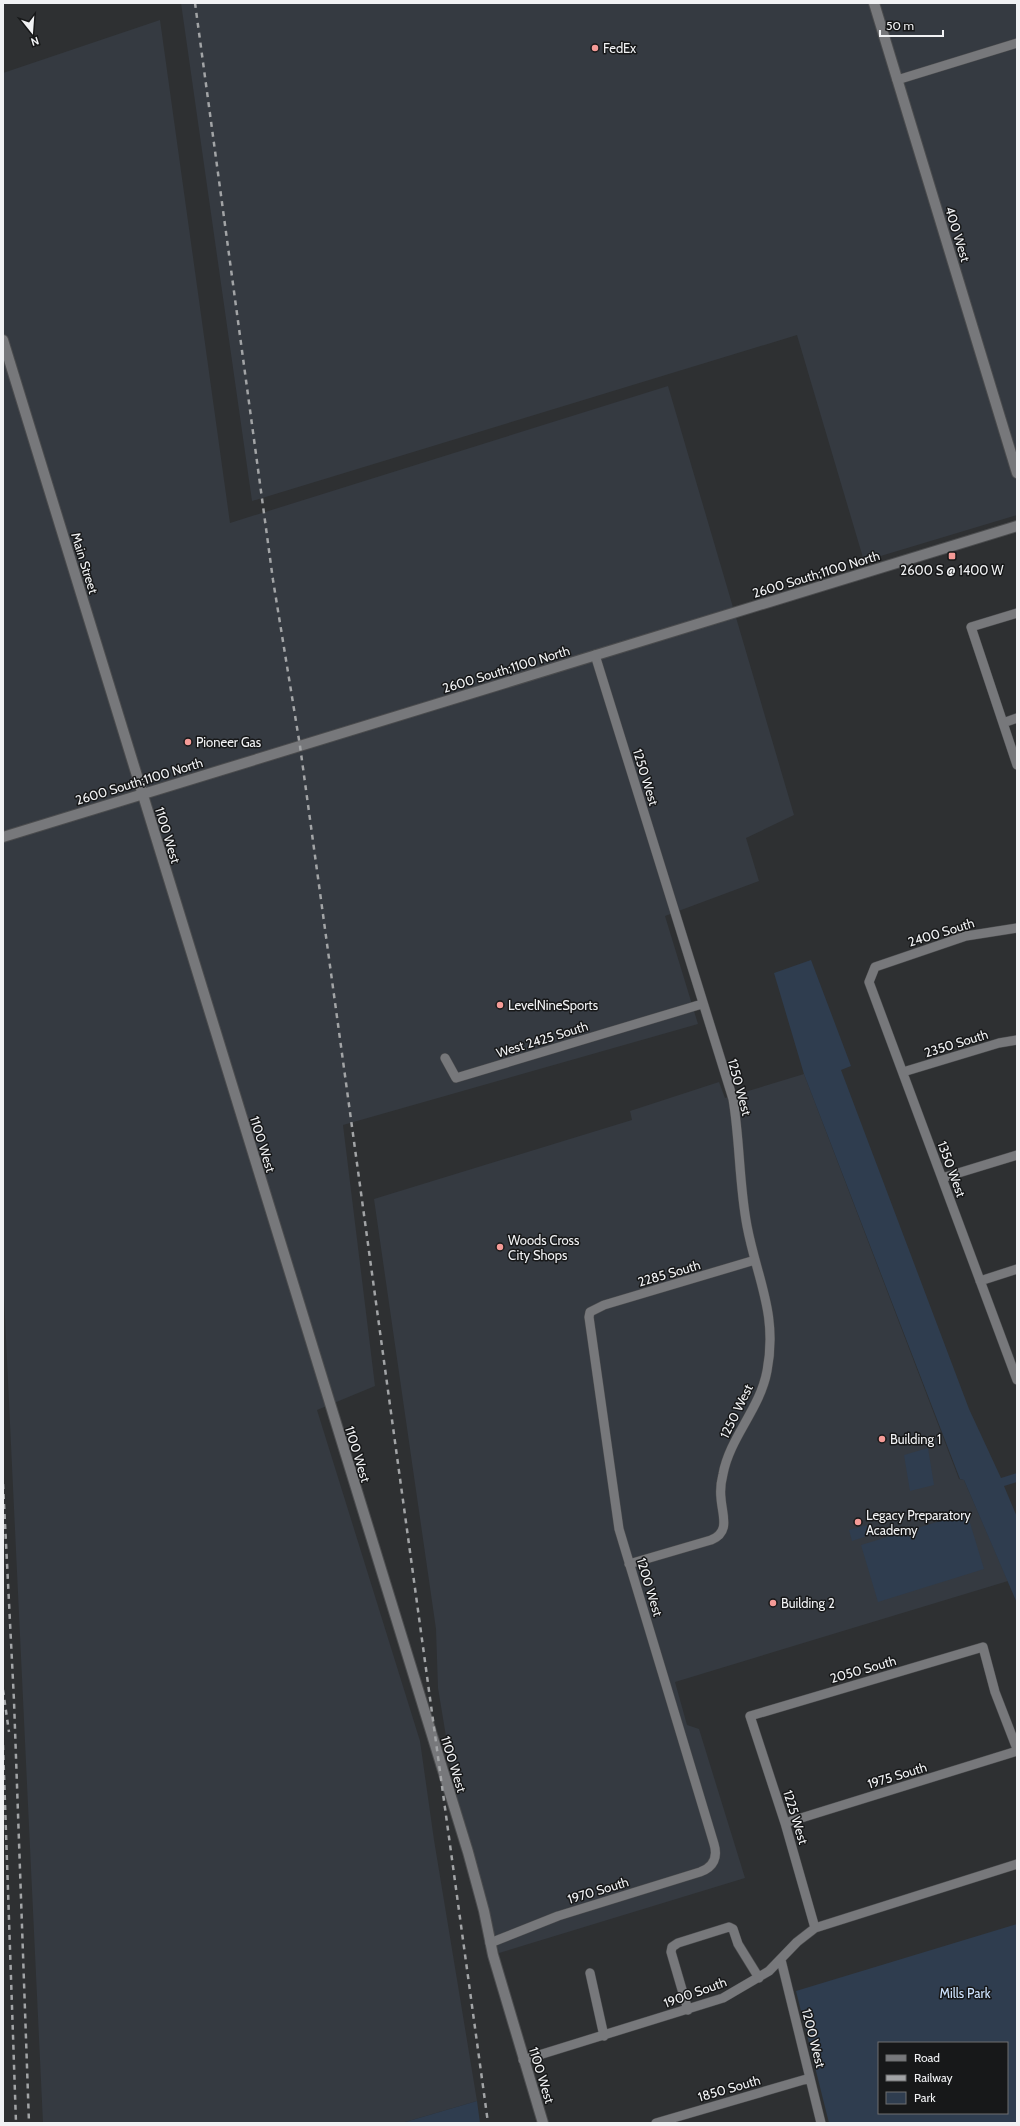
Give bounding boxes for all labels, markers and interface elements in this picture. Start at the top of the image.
north arrow [12,12,52,52]
scale bar [880,12,943,38]
text: 50 m [886,18,914,33]
text: N [29,34,41,49]
place label: FedEx [603,40,637,56]
marker: FedEx [590,43,600,53]
street label: 400 West [942,204,974,264]
street label: Main Street [68,531,102,596]
street label: 2600 South;1100 North [750,547,882,601]
marker: 2600 S @ 1400 W [947,551,957,561]
place label: 2600 S @ 1400 W [900,562,1004,578]
street label: 2600 South;1100 North [440,642,572,696]
place label: Pioneer Gas [196,734,262,750]
marker: Pioneer Gas [183,737,193,747]
street label: 1250 West [630,747,662,808]
street label: 2600 South;1100 North [73,754,205,808]
street label: 1100 West [152,805,184,866]
street label: 2400 South [906,914,976,950]
place label: LevelNineSports [508,997,599,1013]
marker: LevelNineSports [495,1000,505,1010]
street label: West 2425 South [494,1017,590,1061]
street label: 2350 South [922,1026,990,1060]
street label: 1250 West [725,1057,755,1118]
street label: 1100 West [247,1114,279,1175]
street label: 1350 West [934,1139,970,1200]
place label: Woods Cross City Shops [508,1232,580,1263]
marker: Woods Cross City Shops [495,1242,505,1252]
street label: 2285 South [636,1256,702,1290]
street label: 1250 West [716,1381,756,1441]
street label: 1100 West [342,1424,374,1485]
place label: Building 1 [890,1431,941,1447]
marker: Building 1 [877,1434,887,1444]
place label: Legacy Preparatory Academy [866,1507,971,1538]
marker: Legacy Preparatory Academy [853,1517,863,1527]
street label: 1200 West [634,1556,667,1619]
place label: Building 2 [781,1595,835,1611]
marker: Building 2 [768,1598,778,1608]
street label: 2050 South [828,1652,898,1686]
street label: 1100 West [438,1734,470,1795]
street label: 1975 South [865,1758,929,1792]
street label: 1225 West [780,1788,812,1847]
street label: 1970 South [566,1873,630,1907]
street label: 1900 South [661,1973,729,2011]
park label: Mills Park [939,1985,991,2001]
street label: 1200 West [799,2007,829,2070]
legend [878,2042,1008,2114]
street label: 1100 West [526,2045,558,2106]
text: Road [914,2050,940,2065]
text: Railway [914,2070,952,2085]
street label: 1850 South [696,2071,762,2105]
text: Park [914,2090,936,2105]

